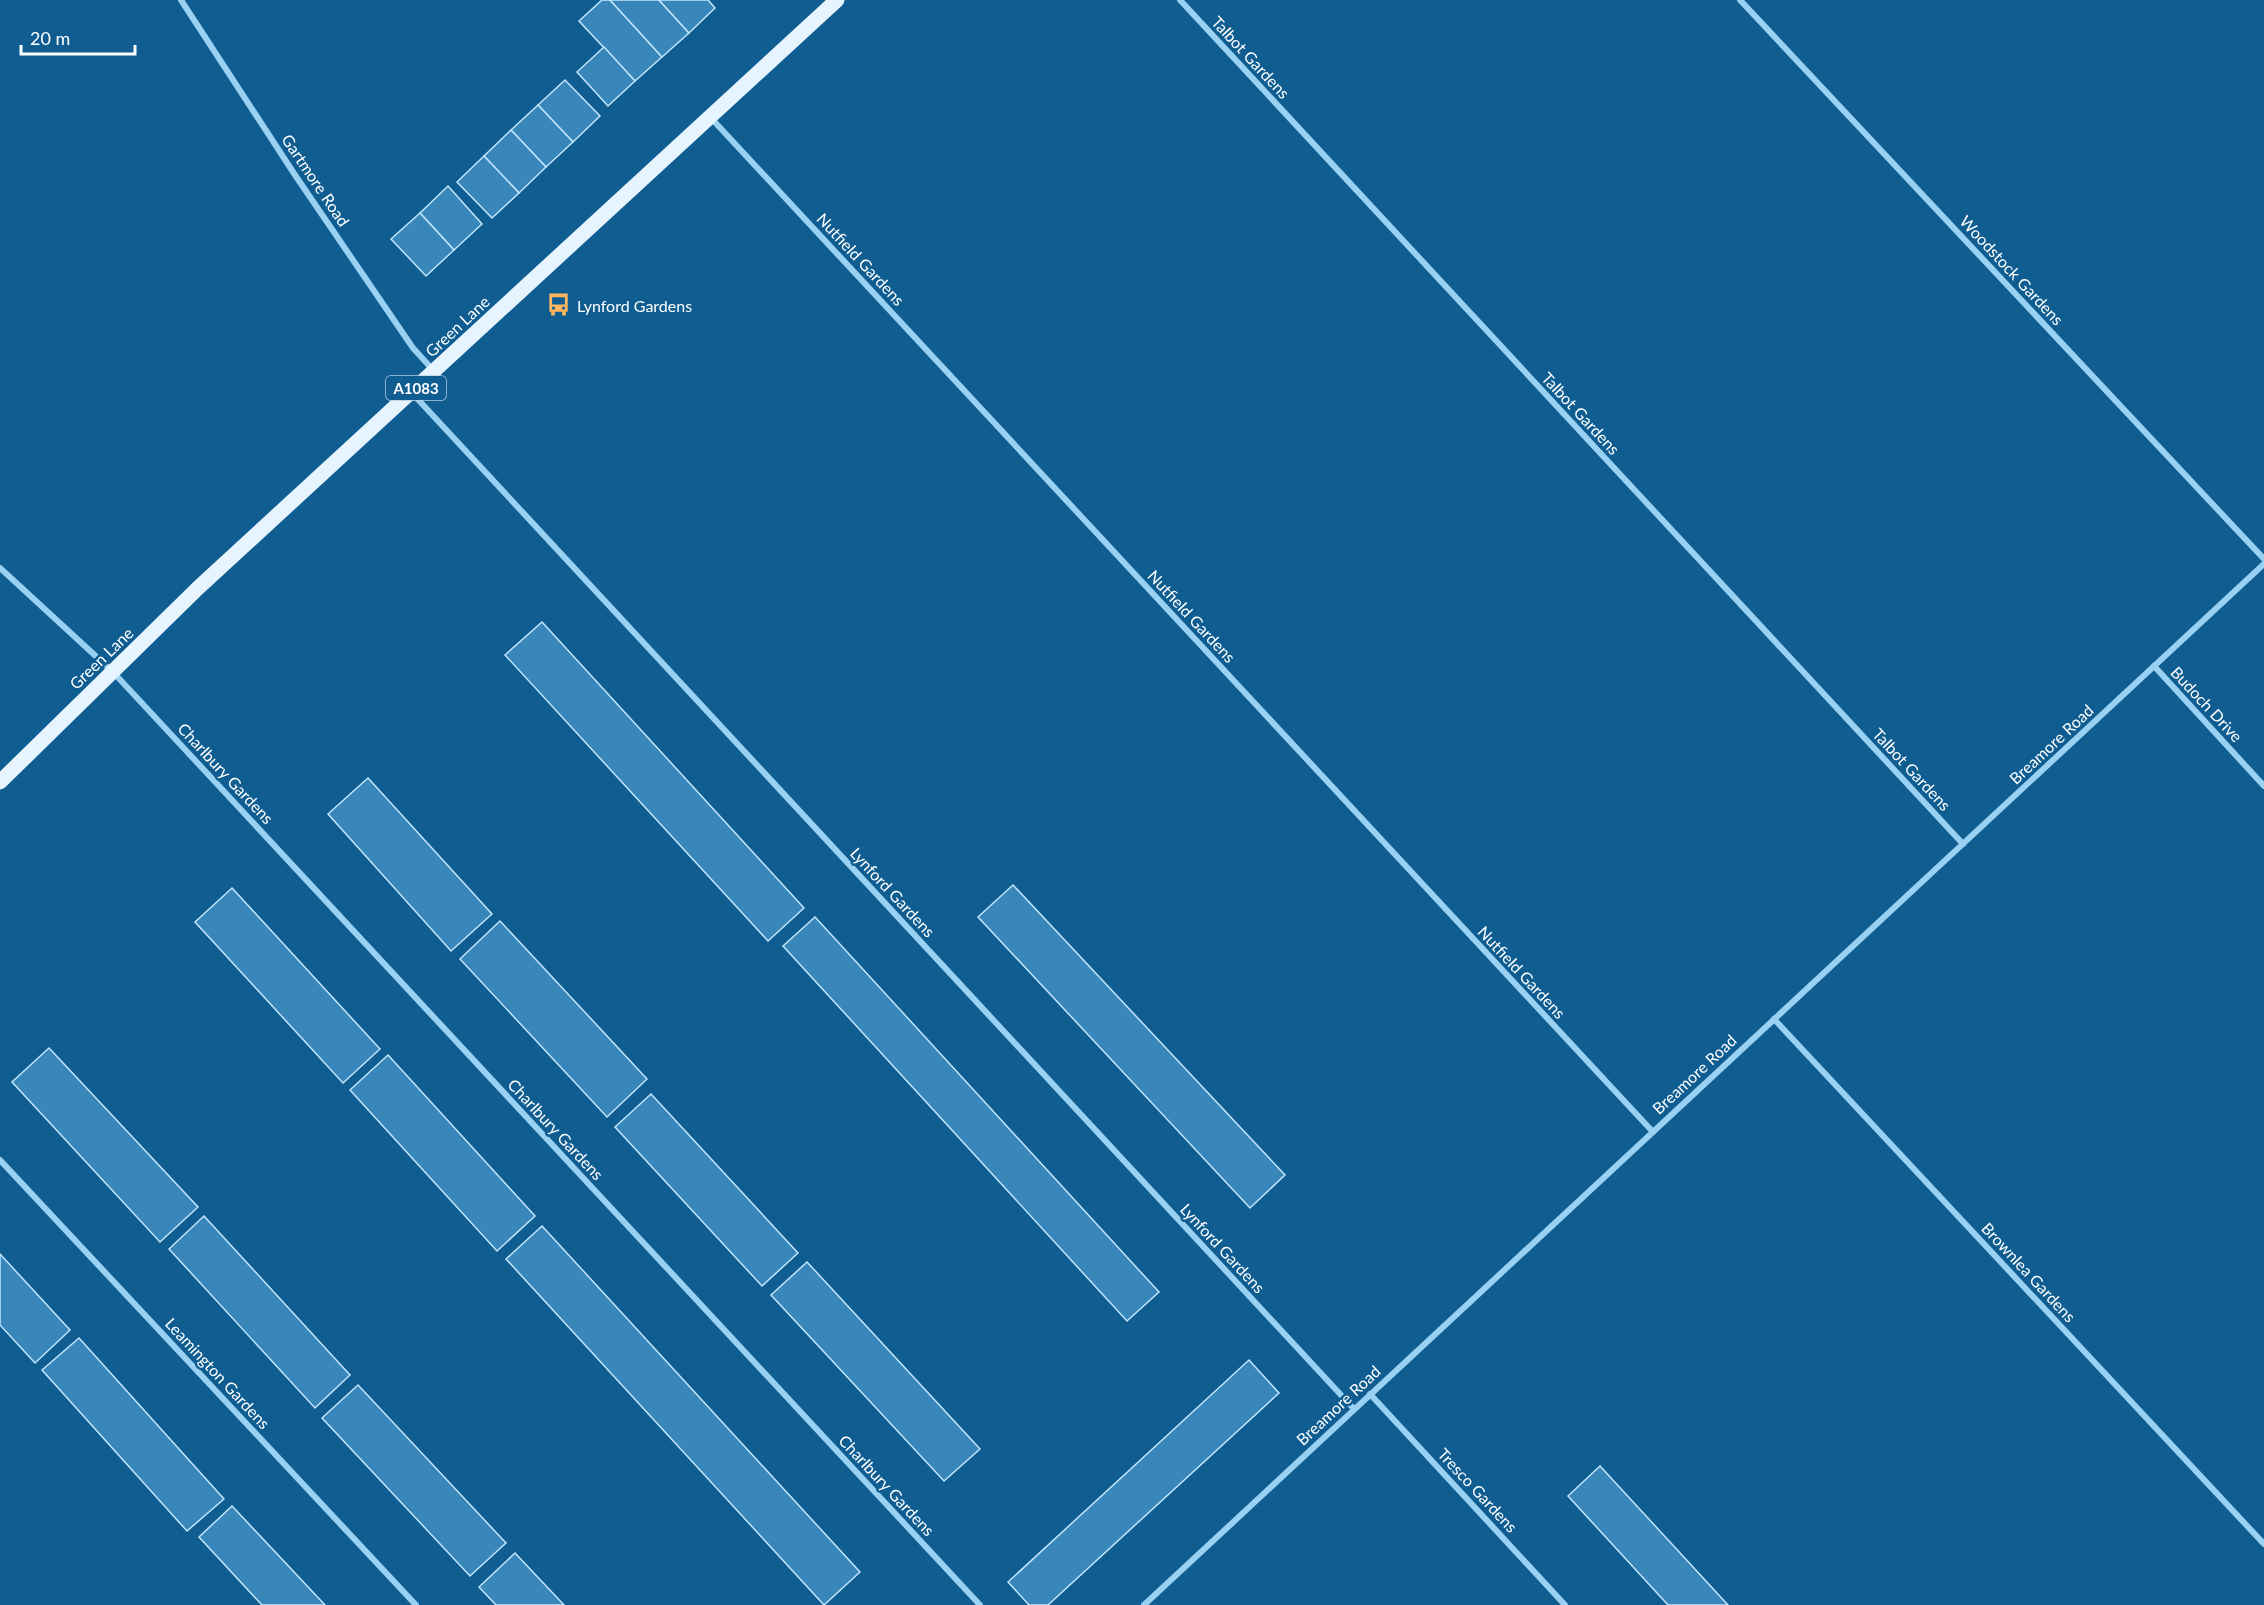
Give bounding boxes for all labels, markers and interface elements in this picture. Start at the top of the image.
street label: Talbot Gardens [1208,12,1294,102]
scale bar [21,18,135,56]
text: 20 m [30,27,70,49]
street label: Gartmore Road [278,130,354,230]
street label: Nutfield Gardens [813,209,909,309]
street label: Woodstock Gardens [1956,211,2068,329]
street label: Green Lane [421,292,493,360]
bus stop icon: Lynford Gardens [546,292,572,318]
place label: Lynford Gardens [577,296,692,315]
street label: Talbot Gardens [1538,368,1624,458]
road number: A1083 [386,376,446,400]
street label: Nutfield Gardens [1144,566,1240,666]
street label: Green Lane [65,623,137,693]
street label: Budoch Drive [2167,662,2247,746]
street label: Breamore Road [2005,700,2097,788]
street label: Charlbury Gardens [174,719,278,828]
street label: Talbot Gardens [1869,724,1955,814]
street label: Lynford Gardens [847,843,939,941]
street label: Nutfield Gardens [1474,922,1570,1022]
street label: Breamore Road [1648,1030,1740,1118]
street label: Charlbury Gardens [504,1075,608,1184]
street label: Lynford Gardens [1177,1199,1269,1297]
street label: Brownlea Gardens [1978,1218,2080,1326]
street label: Leamington Gardens [162,1314,274,1432]
street label: Breamore Road [1292,1361,1384,1449]
street label: Charlbury Gardens [835,1431,939,1540]
street label: Tresco Gardens [1434,1444,1522,1536]

